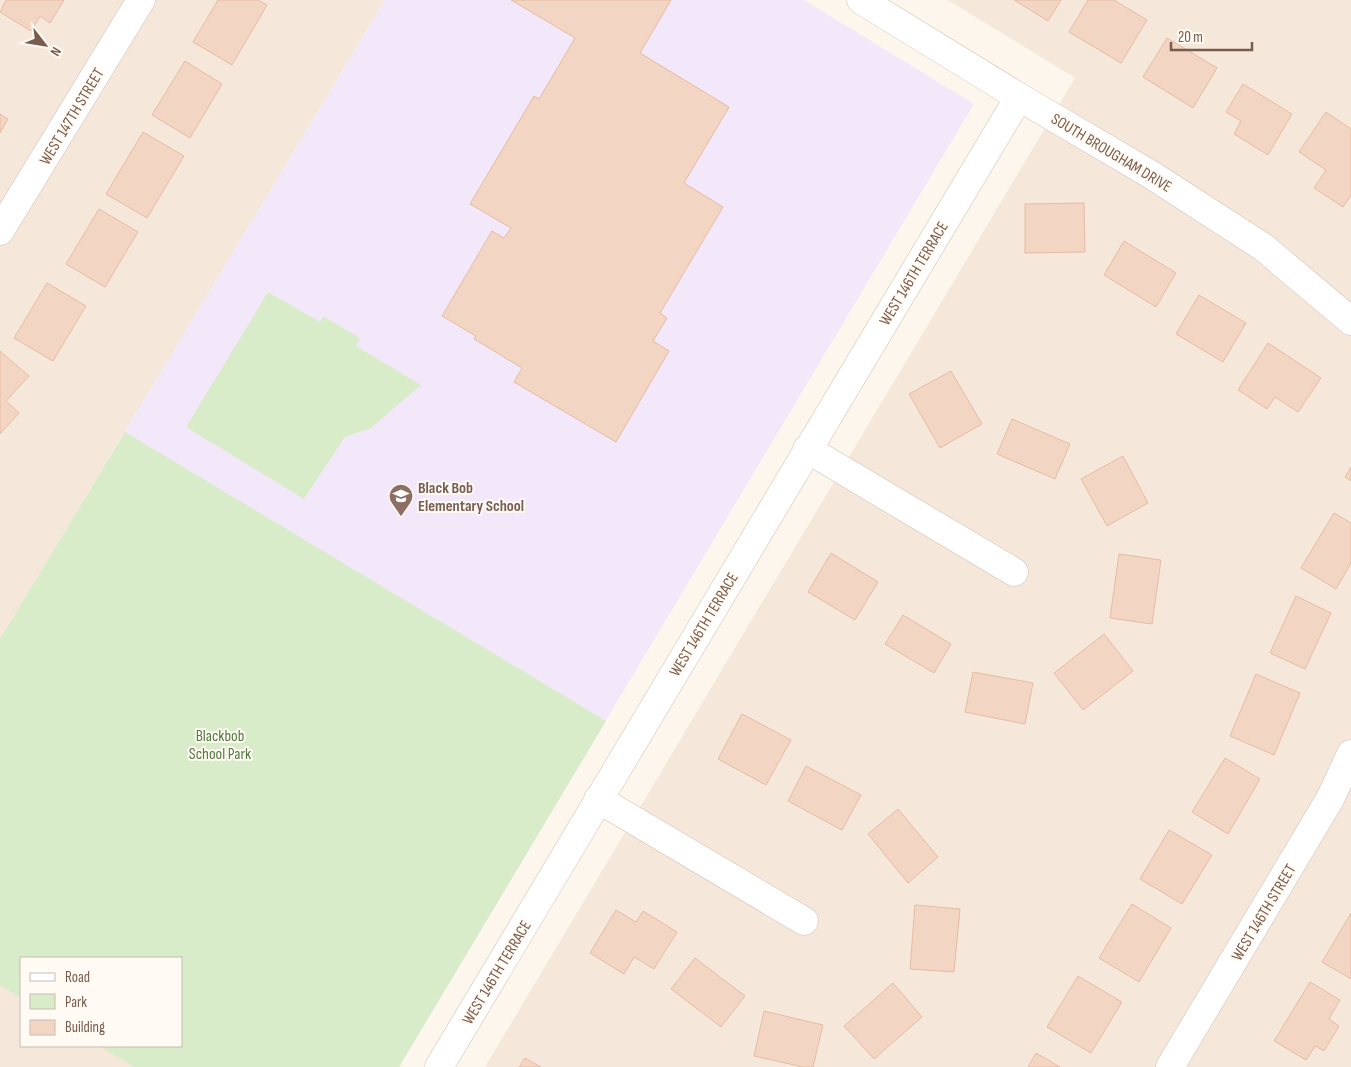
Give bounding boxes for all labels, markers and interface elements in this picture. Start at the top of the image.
north arrow [20,20,70,70]
scale bar [1171,20,1252,52]
text: 20 m [1178,28,1203,47]
text: N [47,44,65,59]
street label: WEST 147TH STREET [36,65,109,169]
street label: SOUTH BROUGHAM DRIVE [1047,110,1175,197]
street label: WEST 146TH TERRACE [876,218,953,329]
place label: Black Bob Elementary School [418,479,524,516]
school or university icon: Black Bob Elementary School [388,483,414,517]
street label: WEST 146TH TERRACE [666,569,743,680]
park label: Blackbob School Park [189,727,251,764]
street label: WEST 146TH STREET [1228,861,1301,965]
street label: WEST 146TH TERRACE [459,917,536,1028]
legend [20,957,182,1047]
text: Road [65,968,90,987]
text: Park [65,993,87,1012]
text: Building [65,1018,105,1037]

